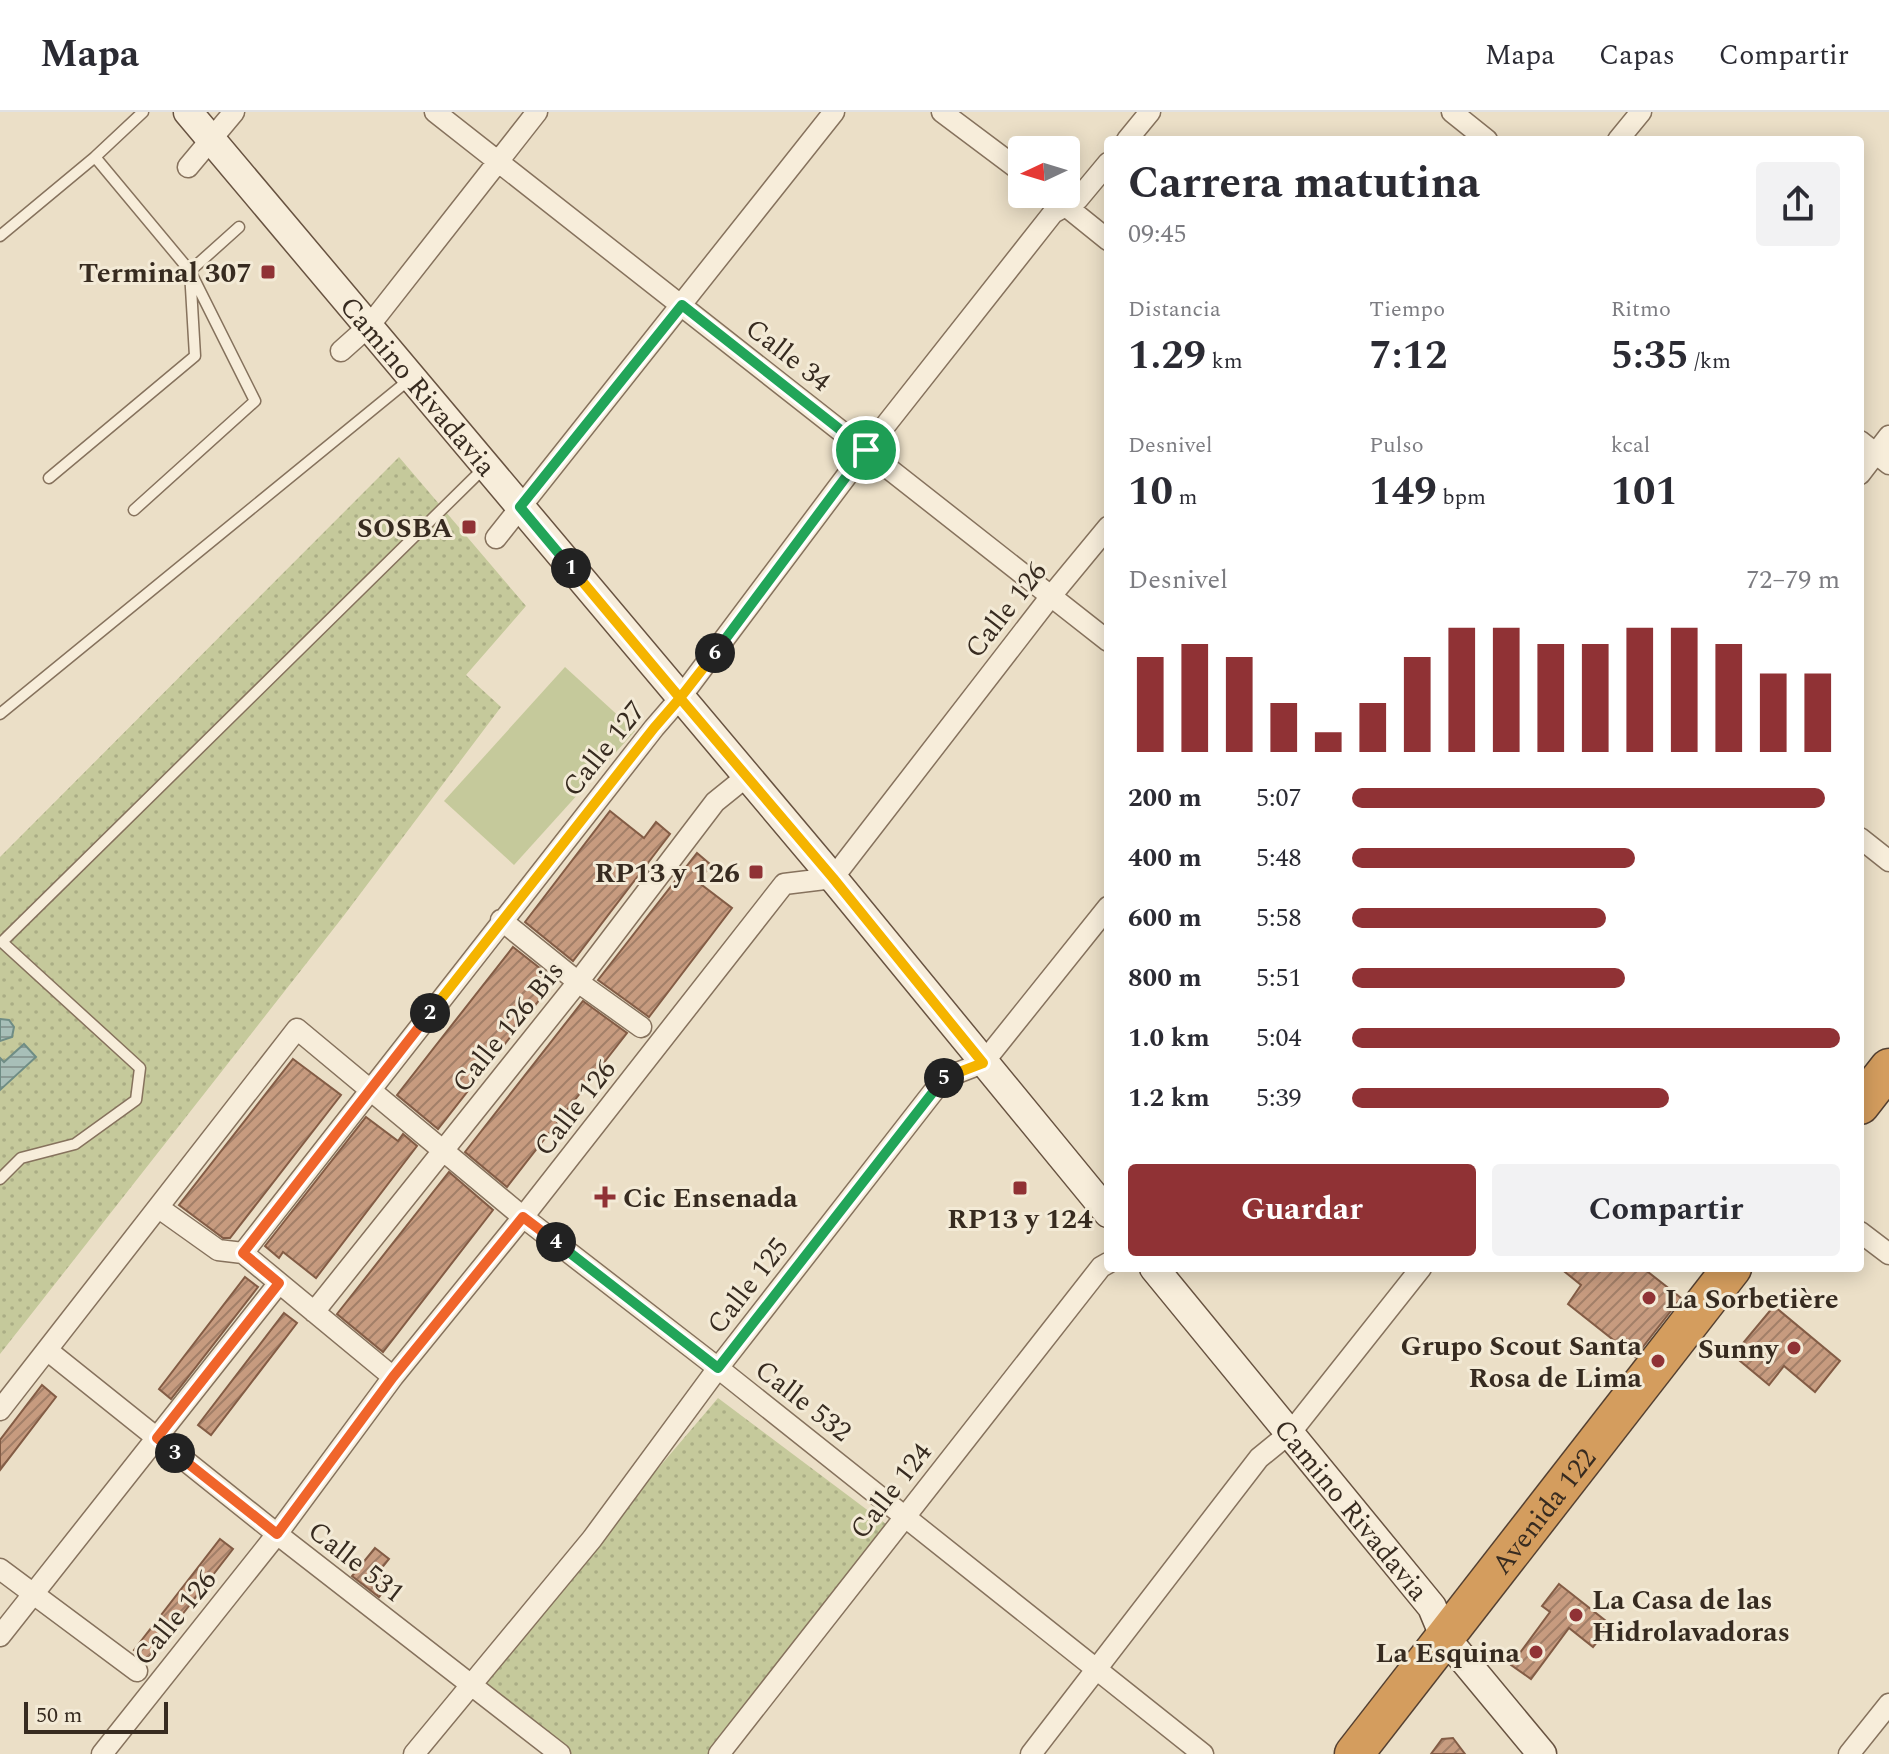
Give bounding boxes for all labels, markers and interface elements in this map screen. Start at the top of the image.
text: Mapa [40,26,139,84]
text: Mapa [1485,34,1555,77]
text: Capas [1599,34,1675,77]
text: Compartir [1719,34,1849,77]
north arrow [1008,136,1080,208]
map controls [1008,136,1080,208]
text: Carrera matutina [1128,150,1480,217]
button: share [1756,162,1840,246]
text: 09:45 [1128,214,1187,254]
place label: Terminal 307 [79,252,252,295]
marker: Terminal 307 [259,263,277,281]
street label: Camino Rivadavia [329,287,507,487]
text: Distancia [1128,293,1221,326]
text: Tiempo [1369,293,1445,326]
text: Ritmo [1611,293,1671,326]
street label: Calle 34 [736,308,840,403]
text: 1.29 [1128,326,1206,387]
text: 7:12 [1369,326,1447,387]
text: 5:35 [1611,326,1689,387]
text: km [1206,345,1243,378]
text: /km [1689,345,1731,378]
pin [832,416,900,484]
icon: arrive [844,428,888,472]
text: Desnivel [1128,429,1212,462]
text: Pulso [1369,429,1424,462]
text: kcal [1611,429,1650,462]
text: 10 [1128,462,1173,523]
text: 149 [1369,462,1437,523]
text: 101 [1611,462,1678,523]
text: m [1173,481,1197,514]
text: bpm [1437,481,1486,514]
place label: SOSBA [357,507,453,550]
marker: SOSBA [460,518,478,536]
pin: 1 [551,548,591,588]
text: 1 [565,551,577,584]
street label: Calle 126 [954,552,1058,668]
text: Desnivel [1128,560,1228,600]
text: 72–79 m [1746,560,1840,600]
pin: 6 [695,633,735,673]
text: 6 [709,636,721,669]
street label: Calle 127 [552,692,656,806]
text: 200 m [1128,778,1202,818]
text: 5:07 [1256,778,1302,818]
text: 400 m [1128,838,1202,878]
text: 5:48 [1256,838,1302,878]
place label: RP13 y 126 [595,852,740,895]
marker: RP13 y 126 [747,863,765,881]
text: 600 m [1128,898,1202,938]
text: 5:58 [1256,898,1302,938]
street label: Calle 126 Bis [441,952,575,1102]
text: 800 m [1128,958,1202,998]
text: 5:51 [1256,958,1302,998]
pin: 2 [410,993,450,1033]
text: 2 [424,996,436,1029]
text: 1.0 km [1128,1018,1210,1058]
text: 5:04 [1256,1018,1302,1058]
street label: Calle 126 [523,1050,627,1166]
pin: 5 [924,1058,964,1098]
text: 5 [938,1061,950,1094]
text: 1.2 km [1128,1078,1210,1118]
text: 5:39 [1256,1078,1302,1118]
button: Guardar [1128,1164,1476,1256]
button: Compartir [1492,1164,1840,1256]
place label: Cic Ensenada [623,1177,798,1220]
marker: RP13 y 124 [1011,1179,1029,1197]
marker: Cic Ensenada [594,1186,616,1208]
place label: RP13 y 124 [947,1198,1093,1241]
pin: 4 [536,1222,576,1262]
text: 4 [550,1225,562,1258]
street label: Calle 125 [696,1228,800,1344]
place label: La Sorbetière [1665,1278,1839,1321]
marker: La Sorbetière [1640,1289,1658,1307]
place label: Grupo Scout Santa Rosa de Lima [1401,1325,1643,1400]
place label: Sunny [1698,1328,1780,1371]
marker: Sunny [1785,1339,1803,1357]
street label: Calle 532 [745,1349,861,1453]
marker: Grupo Scout Santa Rosa de Lima [1649,1352,1667,1370]
street label: Camino Rivadavia [1263,1410,1439,1611]
pin: 3 [155,1433,195,1473]
street label: Calle 124 [839,1433,943,1549]
text: 3 [169,1436,181,1469]
street label: Avenida 122 [1481,1439,1607,1584]
street label: Calle 531 [298,1510,414,1614]
street label: Calle 126 [123,1561,227,1675]
place label: La Casa de las Hidrolavadoras [1592,1579,1790,1654]
marker: La Casa de las Hidrolavadoras [1567,1606,1585,1624]
place label: La Esquina [1375,1632,1521,1675]
marker: La Esquina [1527,1643,1545,1661]
scale bar [24,1698,168,1734]
text: 50 m [36,1699,82,1732]

